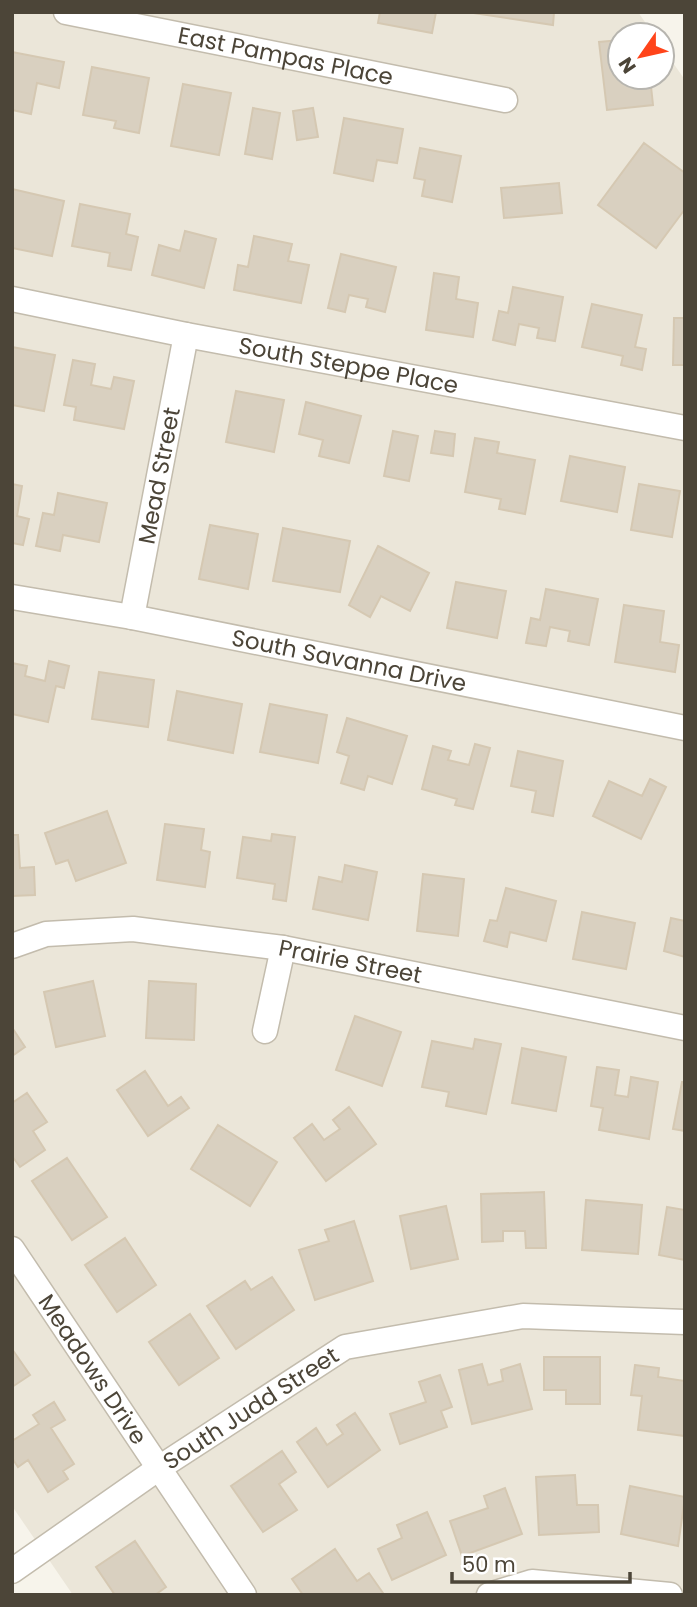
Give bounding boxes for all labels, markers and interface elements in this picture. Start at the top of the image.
street label: East Pampas Place [175,19,396,93]
north arrow [606,21,676,91]
text: N [612,52,643,79]
street label: South Steppe Place [236,329,461,401]
street label: Mead Street [130,404,188,547]
street label: South Savanna Drive [229,621,469,700]
street label: Prairie Street [276,932,425,991]
street label: Meadows Drive [31,1288,155,1451]
street label: South Judd Street [157,1339,345,1477]
scale bar [452,1540,630,1584]
text: 50 m [462,1550,516,1579]

